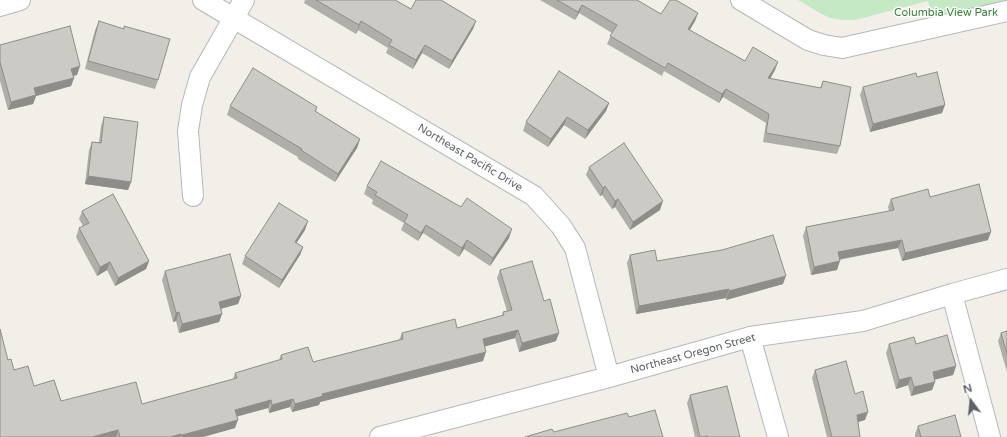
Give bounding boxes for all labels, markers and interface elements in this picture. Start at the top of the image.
park label: Columbia View Park [894,6,998,20]
street label: Northeast Pacific Drive [415,121,525,195]
street label: Northeast Oregon Street [629,331,757,377]
north arrow [951,381,991,421]
text: N [962,382,974,396]

